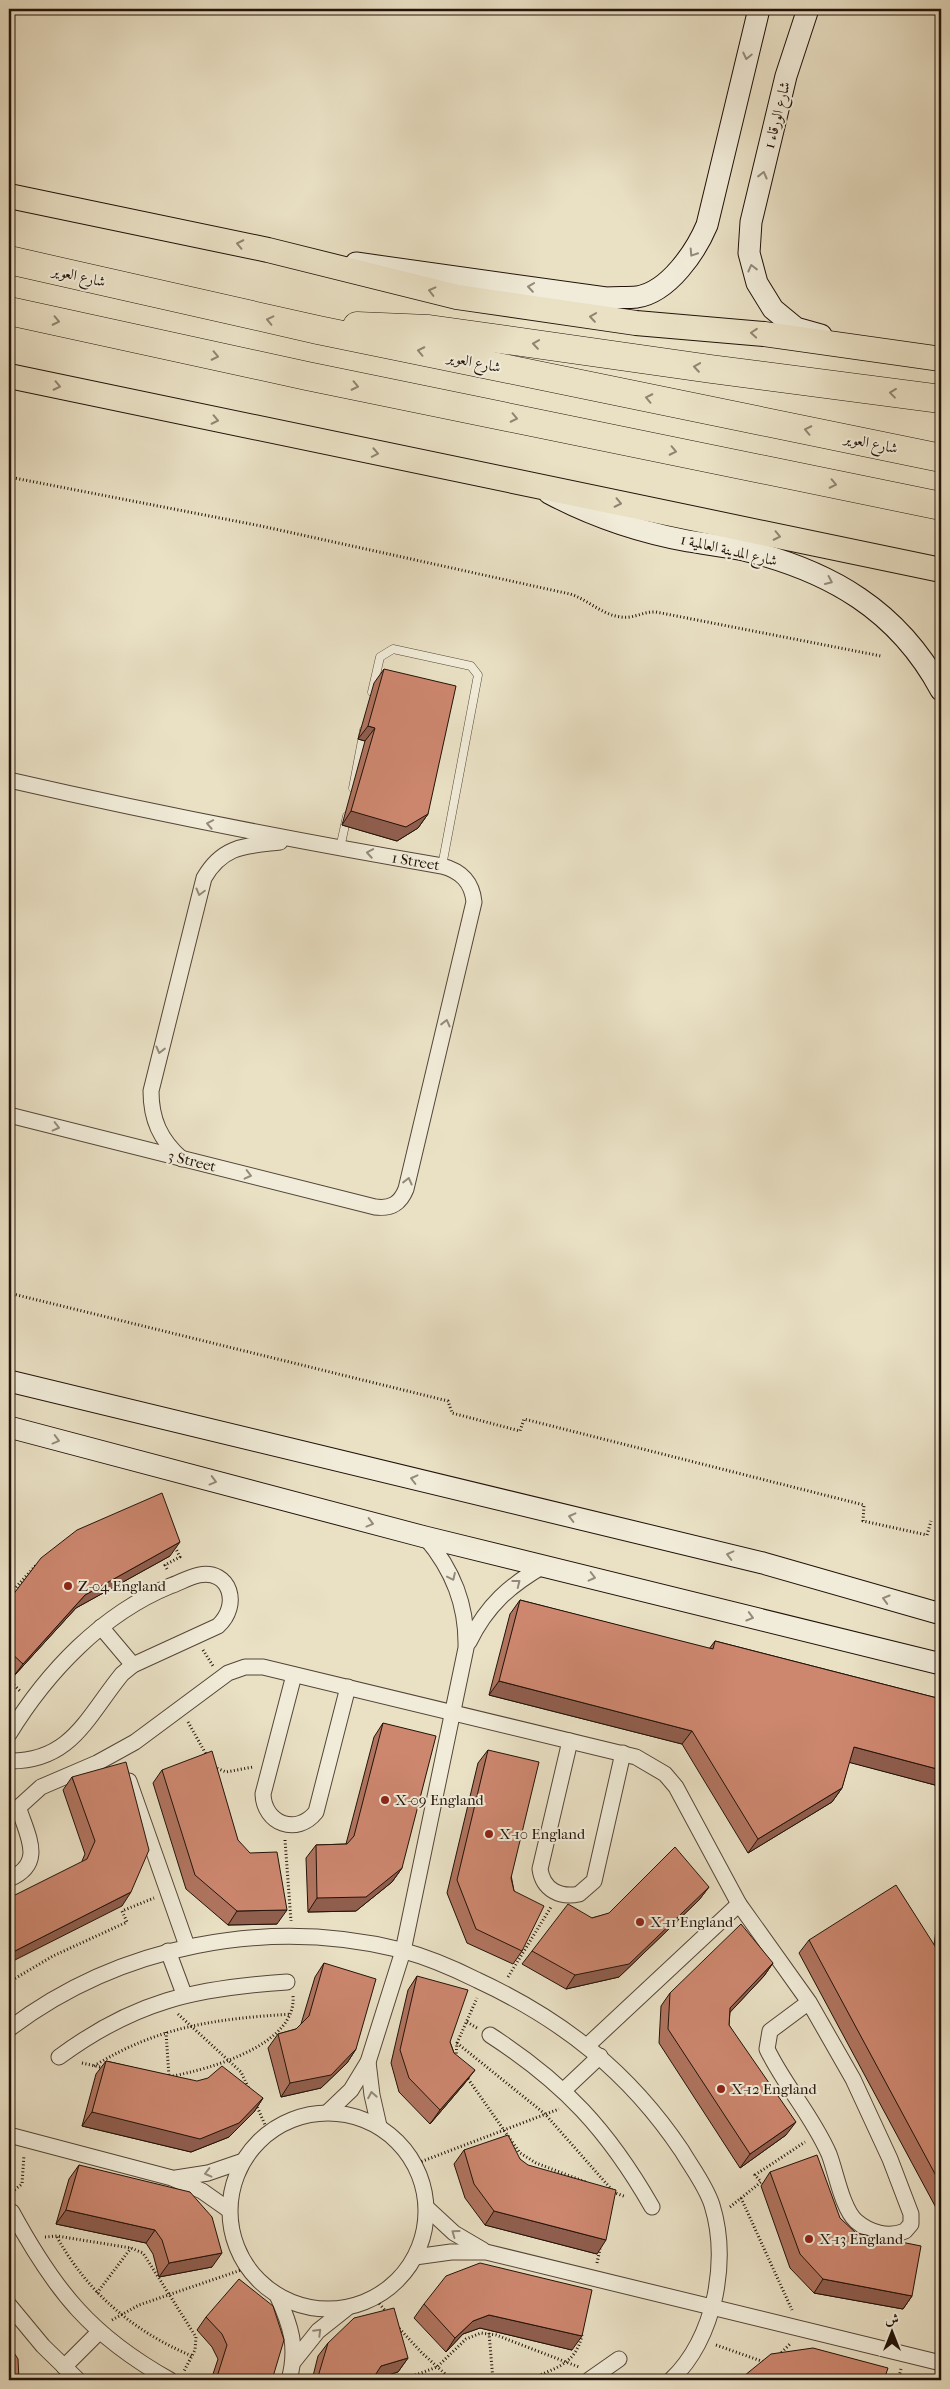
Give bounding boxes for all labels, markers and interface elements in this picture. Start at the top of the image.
one-way arrow [742,52,753,61]
street label: شارع الورقاء 1 [760,80,798,151]
one-way arrow [757,170,768,179]
one-way arrow [236,240,245,250]
one-way arrow [690,247,699,256]
street label: شارع العوير [48,261,107,295]
one-way arrow [747,263,758,272]
one-way arrow [526,282,534,293]
one-way arrow [428,286,437,297]
one-way arrow [588,312,597,322]
one-way arrow [52,315,61,326]
one-way arrow [266,315,275,325]
one-way arrow [750,328,758,339]
one-way arrow [532,339,540,350]
one-way arrow [416,347,425,357]
street label: شارع العوير [443,347,502,380]
one-way arrow [211,350,220,361]
one-way arrow [693,362,701,373]
one-way arrow [52,380,61,391]
one-way arrow [351,380,360,390]
one-way arrow [889,388,897,399]
one-way arrow [644,393,653,404]
one-way arrow [510,413,519,423]
one-way arrow [211,414,220,425]
one-way arrow [803,426,812,436]
street label: شارع العوير [840,428,899,461]
one-way arrow [669,445,678,456]
one-way arrow [370,447,379,458]
one-way arrow [828,478,837,488]
one-way arrow [613,497,622,508]
street label: شارع المدينة العالمية 1 [678,530,779,574]
one-way arrow [772,530,781,541]
one-way arrow [824,574,833,585]
one-way arrow [206,819,215,829]
street label: 1 Street [391,848,442,875]
one-way arrow [366,849,374,859]
one-way arrow [195,888,206,897]
one-way arrow [440,1018,451,1027]
one-way arrow [155,1045,166,1054]
one-way arrow [52,1121,61,1132]
street label: 3 Street [166,1146,219,1176]
one-way arrow [243,1169,252,1180]
one-way arrow [402,1177,412,1185]
one-way arrow [51,1434,60,1445]
one-way arrow [410,1474,418,1484]
one-way arrow [209,1475,217,1486]
one-way arrow [567,1512,576,1523]
one-way arrow [366,1517,374,1527]
one-way arrow [725,1550,734,1561]
one-way arrow [588,1571,597,1582]
one-way arrow [446,1572,456,1581]
place label: Z-04 England [78,1577,167,1595]
marker: Z-04 England [62,1580,74,1592]
one-way arrow [511,1580,521,1589]
one-way arrow [883,1594,891,1604]
one-way arrow [745,1611,754,1622]
place label: X-09 England [395,1791,485,1809]
marker: X-09 England [379,1794,391,1806]
place label: X-10 England [499,1825,586,1843]
marker: X-10 England [483,1828,495,1840]
place label: X-11 England [650,1913,734,1931]
marker: X-11 England [634,1916,646,1928]
place label: X-12 England [731,2080,817,2098]
marker: X-12 England [715,2083,727,2095]
one-way arrow [368,2090,378,2099]
one-way arrow [204,2167,213,2178]
one-way arrow [451,2230,461,2239]
place label: X-13 England [819,2230,904,2248]
marker: X-13 England [803,2233,815,2245]
north arrow [868,2306,918,2356]
text: ش [885,2311,899,2328]
one-way arrow [312,2328,321,2337]

